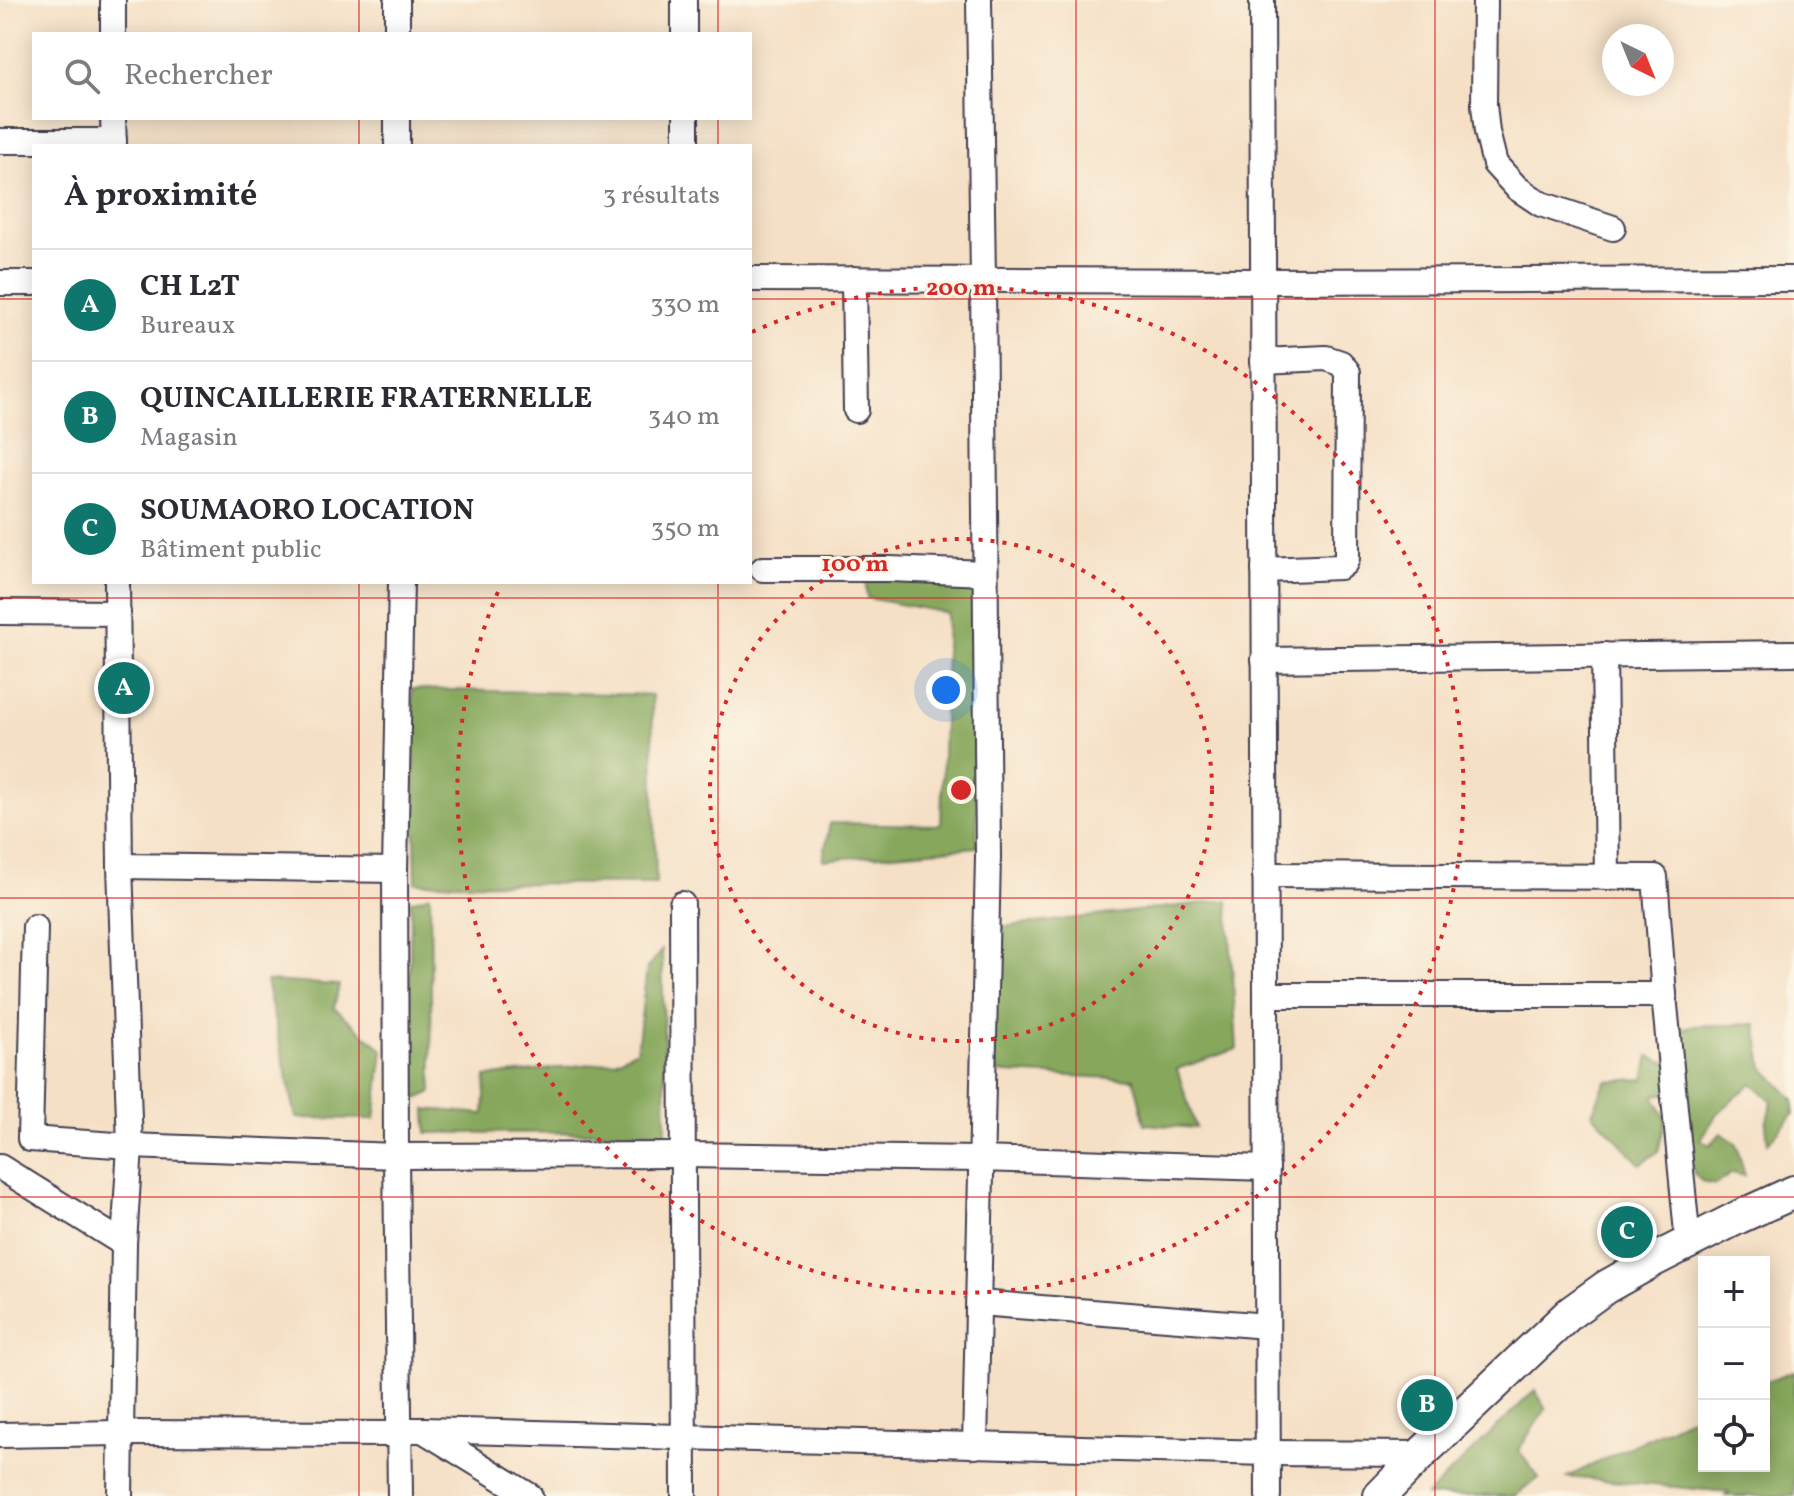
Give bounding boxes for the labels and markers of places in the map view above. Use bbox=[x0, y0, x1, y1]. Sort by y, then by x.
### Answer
pin: A bbox=[98, 658, 150, 718]
centre of rings bbox=[947, 776, 975, 804]
pin: C bbox=[1601, 1202, 1653, 1262]
pin: B bbox=[1401, 1375, 1453, 1435]

